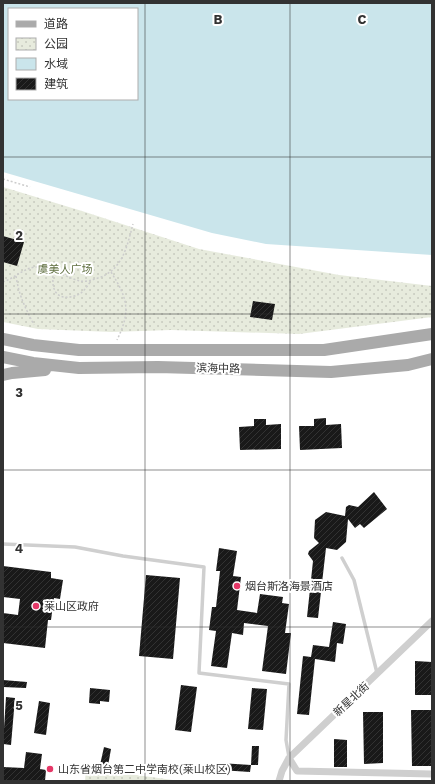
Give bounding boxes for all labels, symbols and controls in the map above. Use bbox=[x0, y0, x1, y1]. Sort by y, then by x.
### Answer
legend bbox=[8, 8, 138, 100]
text: B bbox=[214, 12, 223, 27]
text: C bbox=[358, 12, 367, 27]
text: 道路 bbox=[44, 17, 68, 31]
text: 公园 bbox=[44, 37, 68, 51]
text: 水域 bbox=[44, 57, 68, 71]
text: 建筑 bbox=[44, 77, 68, 91]
text: 2 bbox=[15, 228, 23, 243]
park label: 虞美人广场 bbox=[38, 263, 93, 276]
street label: 滨海中路 bbox=[196, 362, 240, 375]
text: 3 bbox=[15, 385, 23, 400]
text: 4 bbox=[15, 541, 24, 556]
place label: 烟台斯洛海景酒店 bbox=[245, 580, 333, 593]
marker: 烟台斯洛海景酒店 bbox=[232, 581, 242, 591]
place label: 莱山区政府 bbox=[44, 600, 99, 613]
marker: 莱山区政府 bbox=[31, 601, 41, 611]
street label: 新星北街 bbox=[331, 680, 372, 719]
text: 5 bbox=[15, 698, 23, 713]
place label: 山东省烟台第二中学南校(莱山校区) bbox=[58, 763, 231, 776]
marker: 山东省烟台第二中学南校(莱山校区) bbox=[45, 764, 55, 774]

